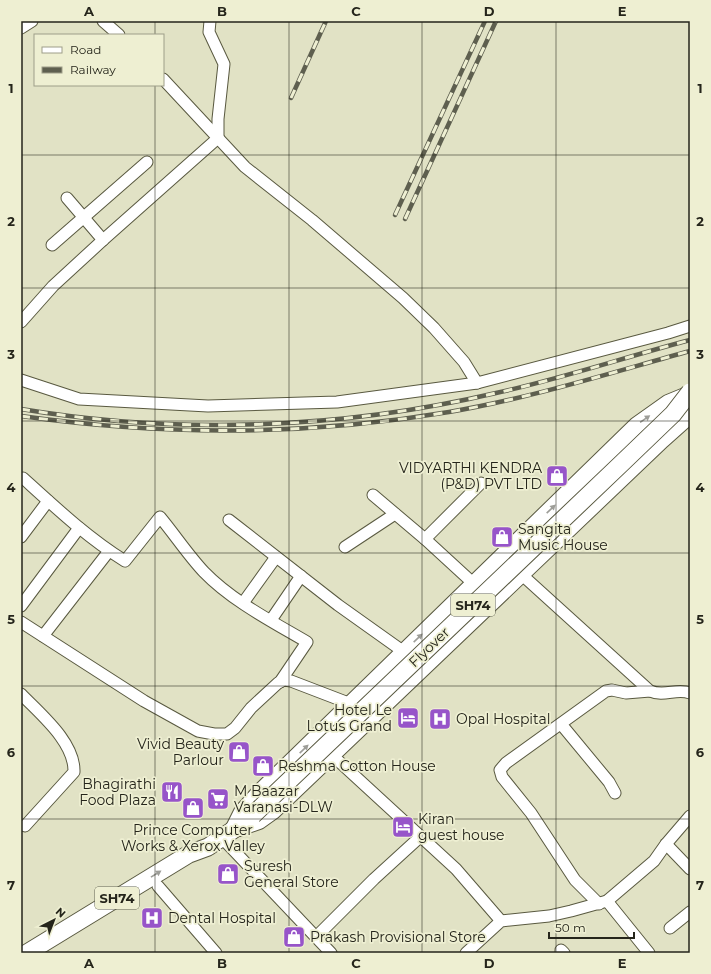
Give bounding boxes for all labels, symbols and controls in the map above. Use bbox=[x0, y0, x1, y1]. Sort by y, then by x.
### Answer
text: A bbox=[83, 3, 95, 19]
text: B bbox=[217, 3, 227, 19]
text: C bbox=[351, 3, 361, 19]
text: D bbox=[484, 3, 495, 19]
text: E bbox=[618, 3, 627, 19]
legend bbox=[34, 34, 164, 86]
text: Road bbox=[70, 42, 101, 57]
text: Railway bbox=[70, 62, 116, 77]
text: 1 bbox=[8, 80, 14, 96]
text: 1 bbox=[697, 80, 703, 96]
text: 2 bbox=[7, 213, 15, 229]
text: 2 bbox=[696, 213, 704, 229]
text: 3 bbox=[6, 346, 15, 362]
text: 3 bbox=[695, 346, 704, 362]
one-way arrow bbox=[640, 415, 650, 423]
place label: VIDYARTHI KENDRA (P&D) PVT LTD bbox=[399, 459, 543, 493]
shop icon: VIDYARTHI KENDRA (P&D) PVT LTD bbox=[544, 463, 570, 489]
text: 4 bbox=[7, 479, 16, 495]
text: 4 bbox=[696, 479, 705, 495]
one-way arrow bbox=[546, 504, 556, 514]
place label: Sangita Music House bbox=[518, 520, 608, 554]
shop icon: Sangita Music House bbox=[489, 524, 515, 550]
road number: SH74 bbox=[451, 594, 495, 616]
text: 5 bbox=[7, 611, 15, 627]
text: 5 bbox=[696, 611, 704, 627]
street label: Flyover bbox=[405, 623, 453, 671]
one-way arrow bbox=[413, 634, 423, 643]
place label: Hotel Le Lotus Grand bbox=[306, 701, 392, 735]
hotel icon: Hotel Le Lotus Grand bbox=[395, 705, 421, 731]
hospital icon: Opal Hospital bbox=[427, 706, 453, 732]
place label: Opal Hospital bbox=[456, 710, 550, 728]
place label: Vivid Beauty Parlour bbox=[137, 735, 224, 769]
shop icon: Vivid Beauty Parlour bbox=[226, 739, 252, 765]
text: 6 bbox=[7, 744, 16, 760]
one-way arrow bbox=[299, 744, 309, 754]
text: 6 bbox=[696, 744, 705, 760]
shop icon: Reshma Cotton House bbox=[250, 753, 276, 779]
place label: Reshma Cotton House bbox=[278, 757, 436, 775]
place label: Bhagirathi Food Plaza bbox=[79, 775, 156, 809]
restaurant icon: Bhagirathi Food Plaza bbox=[159, 779, 185, 805]
place label: M Baazar Varanasi-DLW bbox=[234, 782, 333, 816]
supermarket icon: M Baazar Varanasi-DLW bbox=[205, 786, 231, 812]
shop icon: Prince Computer Works & Xerox Valley bbox=[180, 795, 206, 821]
place label: Kiran guest house bbox=[418, 810, 505, 844]
hotel icon: Kiran guest house bbox=[390, 814, 416, 840]
place label: Prince Computer Works & Xerox Valley bbox=[121, 821, 265, 855]
place label: Suresh General Store bbox=[244, 857, 339, 891]
shop icon: Suresh General Store bbox=[215, 861, 241, 887]
one-way arrow bbox=[150, 870, 162, 877]
text: 7 bbox=[7, 877, 15, 893]
text: 7 bbox=[696, 877, 704, 893]
road number: SH74 bbox=[95, 887, 139, 909]
north arrow bbox=[34, 900, 74, 940]
text: N bbox=[53, 904, 69, 921]
hospital icon: Dental Hospital bbox=[139, 905, 165, 931]
place label: Dental Hospital bbox=[168, 909, 276, 927]
scale bar bbox=[549, 914, 634, 940]
text: 50 m bbox=[555, 920, 586, 935]
shop icon: Prakash Provisional Store bbox=[281, 924, 307, 950]
place label: Prakash Provisional Store bbox=[310, 928, 486, 946]
text: A bbox=[83, 955, 95, 971]
text: B bbox=[217, 955, 227, 971]
text: C bbox=[351, 955, 361, 971]
text: D bbox=[484, 955, 495, 971]
text: E bbox=[618, 955, 627, 971]

